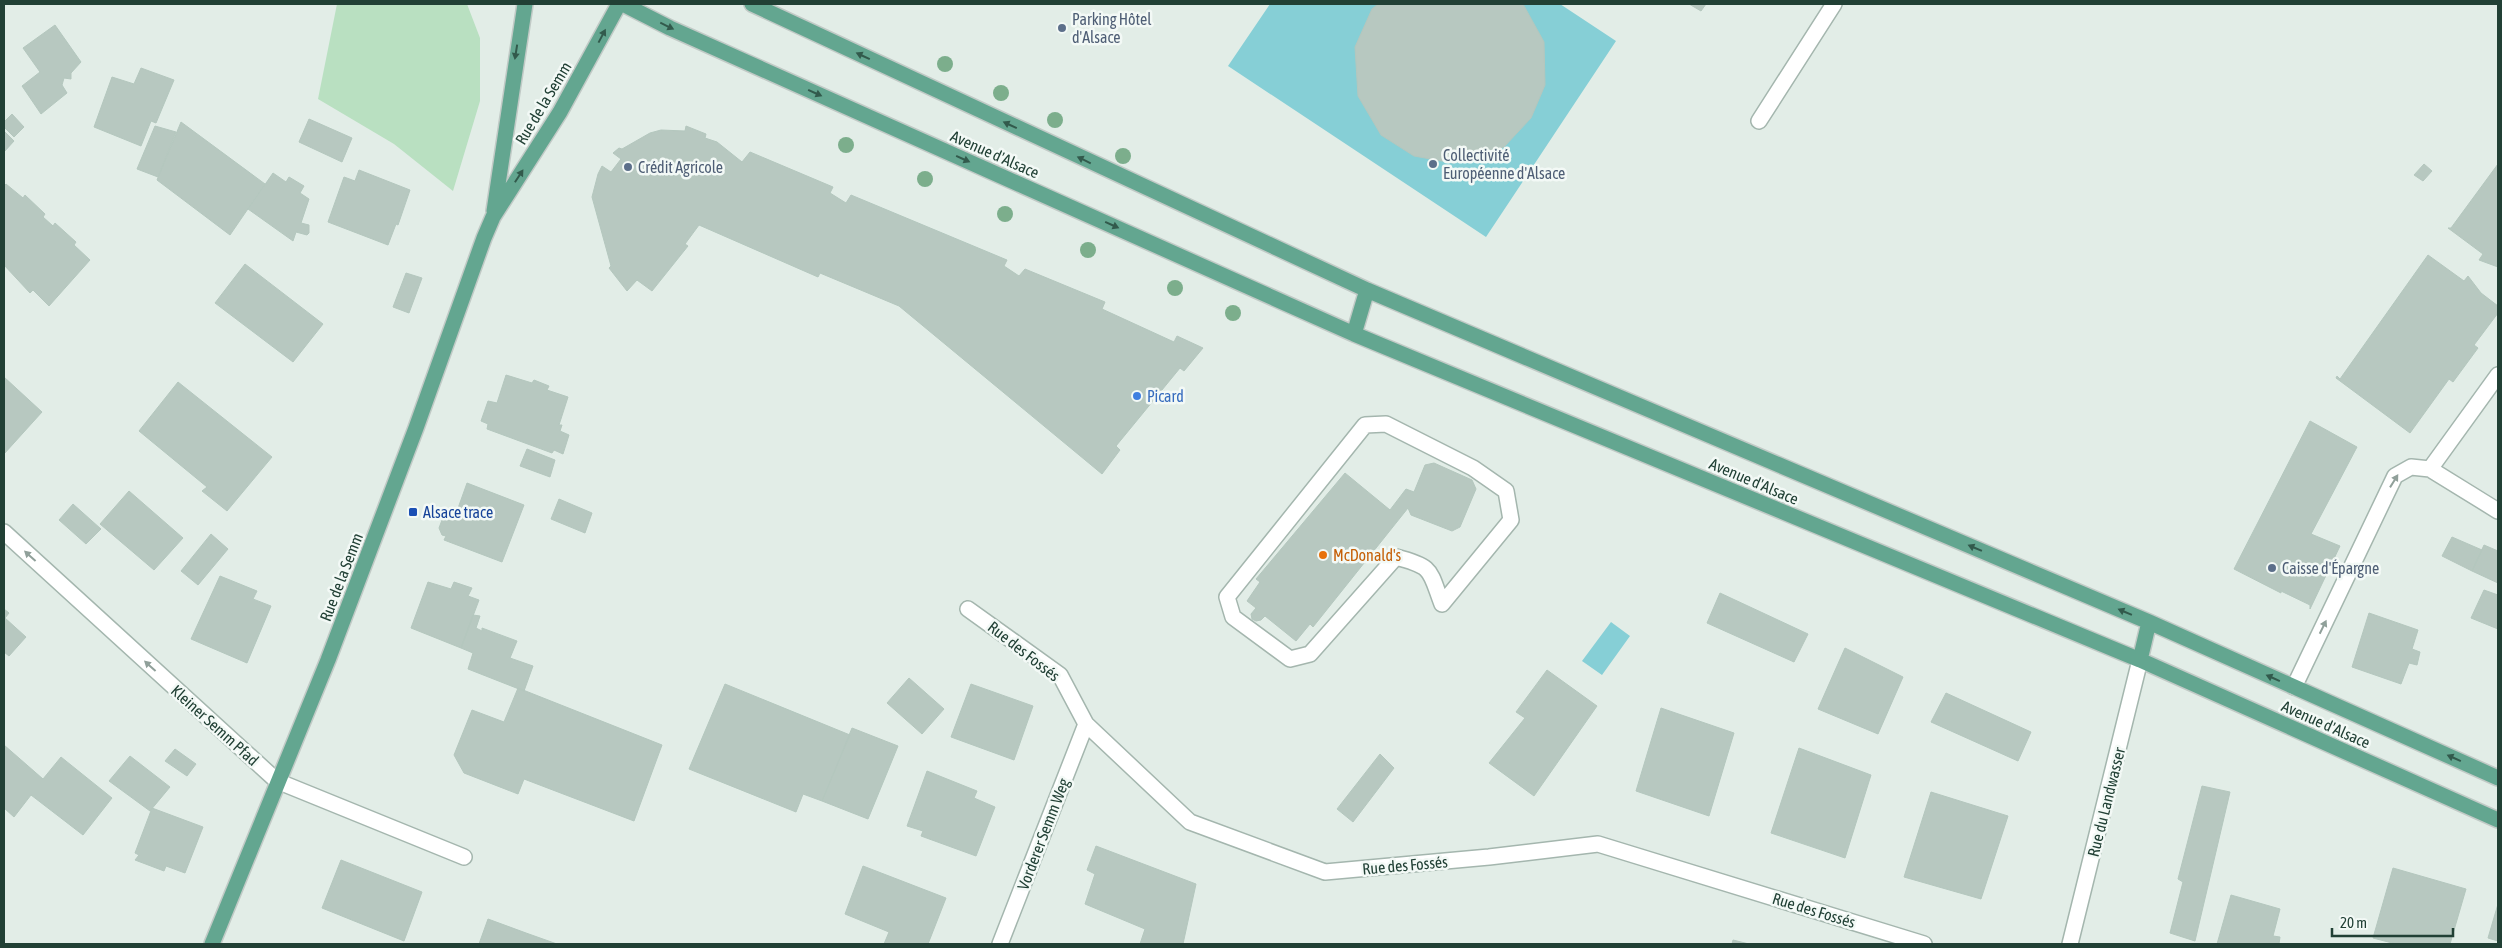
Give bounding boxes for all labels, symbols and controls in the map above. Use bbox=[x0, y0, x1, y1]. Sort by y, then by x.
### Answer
place label: Parking Hôtel d'Alsace bbox=[1072, 10, 1152, 46]
one-way arrow bbox=[660, 22, 674, 30]
marker: Parking Hôtel d'Alsace bbox=[1056, 22, 1068, 34]
one-way arrow bbox=[598, 29, 606, 44]
one-way arrow bbox=[512, 44, 520, 60]
one-way arrow bbox=[856, 52, 870, 60]
street label: Rue de la Semm bbox=[511, 58, 575, 148]
one-way arrow bbox=[808, 89, 822, 97]
one-way arrow bbox=[1003, 121, 1017, 129]
street label: Avenue d'Alsace bbox=[948, 126, 1042, 182]
place label: Collectivité Européenne d'Alsace bbox=[1443, 146, 1565, 183]
one-way arrow bbox=[956, 155, 970, 163]
one-way arrow bbox=[1077, 155, 1091, 163]
place label: Crédit Agricole bbox=[638, 158, 723, 177]
marker: Collectivité Européenne d'Alsace bbox=[1427, 158, 1439, 170]
marker: Crédit Agricole bbox=[622, 161, 634, 173]
one-way arrow bbox=[514, 170, 524, 183]
one-way arrow bbox=[1105, 222, 1119, 230]
place label: Picard bbox=[1147, 387, 1184, 405]
marker: Picard bbox=[1131, 390, 1143, 402]
street label: Avenue d'Alsace bbox=[1707, 454, 1801, 508]
one-way arrow bbox=[2389, 474, 2398, 488]
place label: Alsace trace bbox=[423, 503, 493, 521]
marker: Alsace trace bbox=[407, 506, 419, 518]
street label: Rue de la Semm bbox=[316, 530, 366, 624]
one-way arrow bbox=[1968, 544, 1982, 552]
place label: McDonald's bbox=[1333, 546, 1402, 564]
marker: McDonald's bbox=[1317, 549, 1329, 561]
one-way arrow bbox=[24, 551, 37, 562]
place label: Caisse d'Épargne bbox=[2282, 559, 2379, 578]
marker: Caisse d'Épargne bbox=[2266, 562, 2278, 574]
one-way arrow bbox=[2118, 607, 2132, 615]
street label: Rue des Fossés bbox=[985, 618, 1064, 685]
one-way arrow bbox=[2319, 620, 2327, 634]
one-way arrow bbox=[145, 660, 157, 672]
one-way arrow bbox=[2266, 673, 2281, 682]
street label: Kleiner Semm Pfad bbox=[168, 681, 262, 769]
street label: Avenue d'Alsace bbox=[2279, 696, 2373, 752]
street label: Rue du Landwasser bbox=[2084, 745, 2128, 858]
one-way arrow bbox=[2447, 754, 2461, 762]
street label: Vorderer Semm Weg bbox=[1013, 776, 1073, 893]
street label: Rue des Fossés bbox=[1362, 852, 1449, 878]
street label: Rue des Fossés bbox=[1770, 889, 1858, 931]
scale bar bbox=[2332, 906, 2453, 938]
text: 20 m bbox=[2340, 914, 2367, 931]

